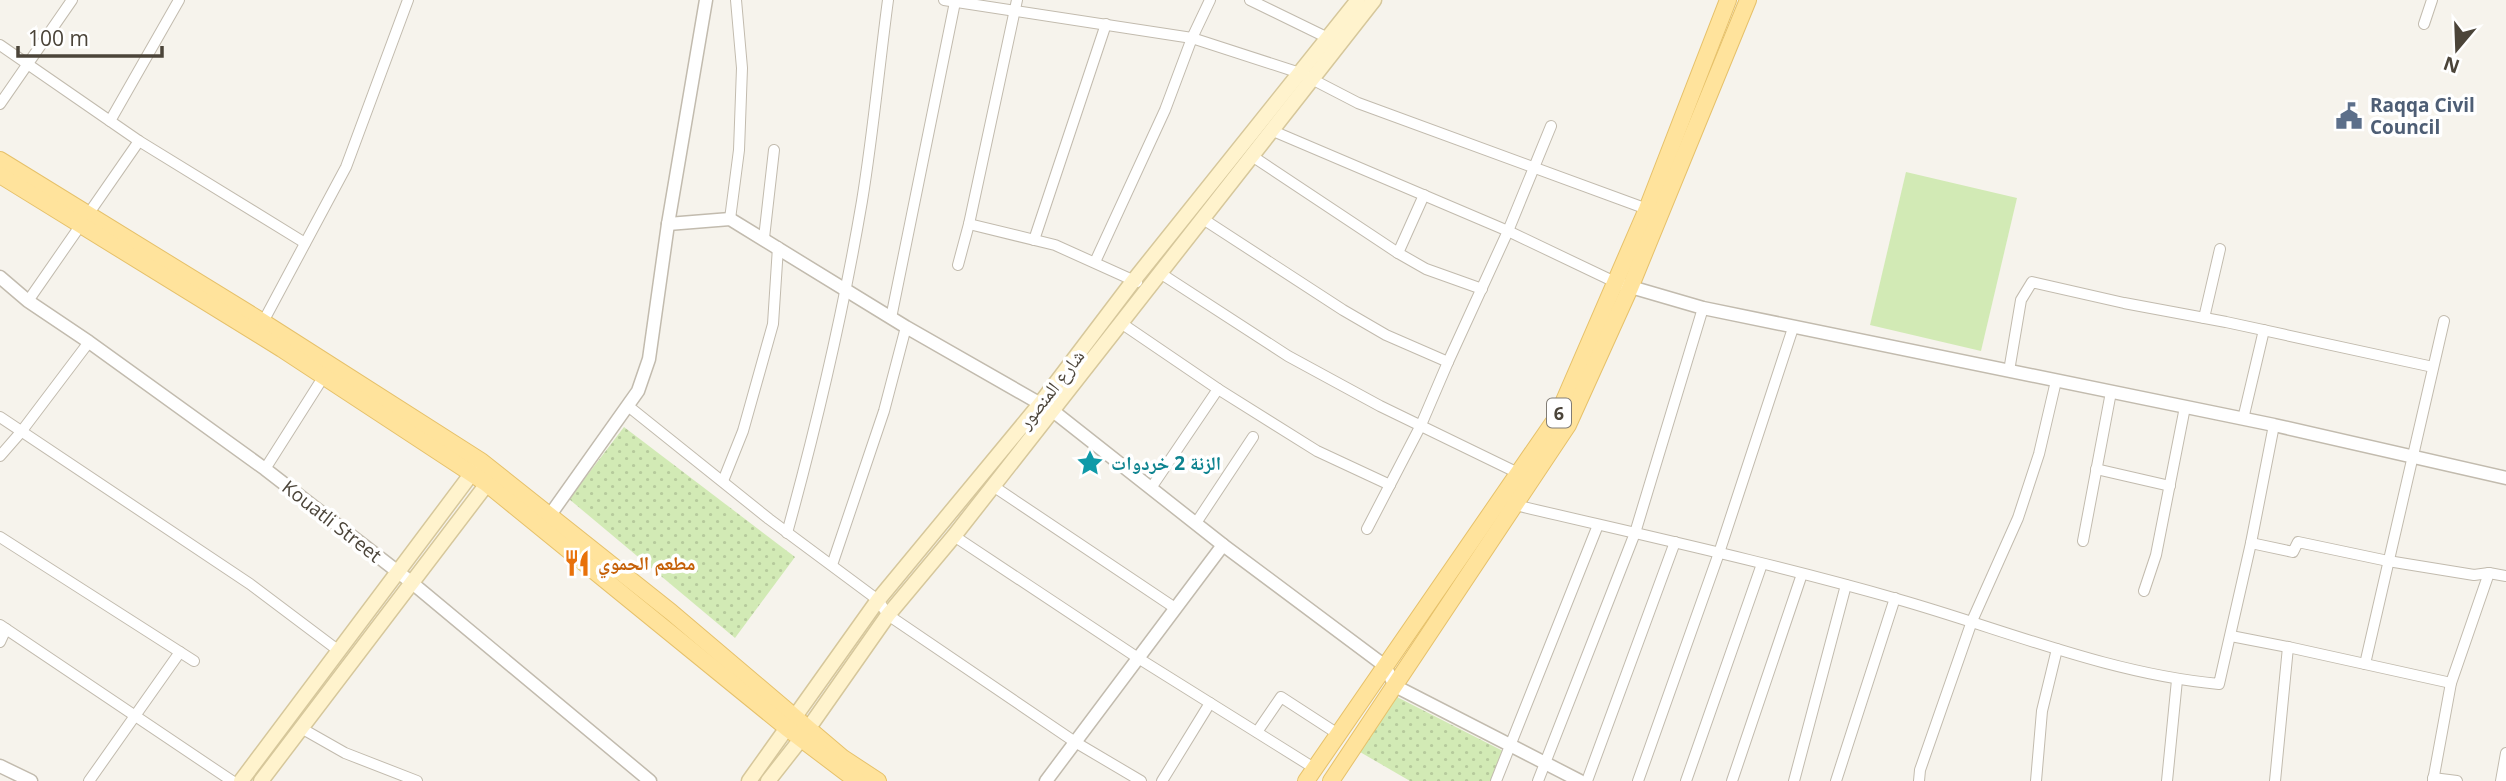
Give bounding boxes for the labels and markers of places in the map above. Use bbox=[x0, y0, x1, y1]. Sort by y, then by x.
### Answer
place label: Raqqa Civil Council bbox=[2370, 92, 2475, 140]
public building icon: Raqqa Civil Council bbox=[2334, 101, 2364, 131]
place icon: الزنة 2 خردوات bbox=[1075, 448, 1105, 478]
place label: الزنة 2 خردوات bbox=[1111, 450, 1221, 476]
restaurant icon: مطعم الحموي bbox=[562, 548, 592, 578]
place label: مطعم الحموي bbox=[598, 550, 696, 579]

